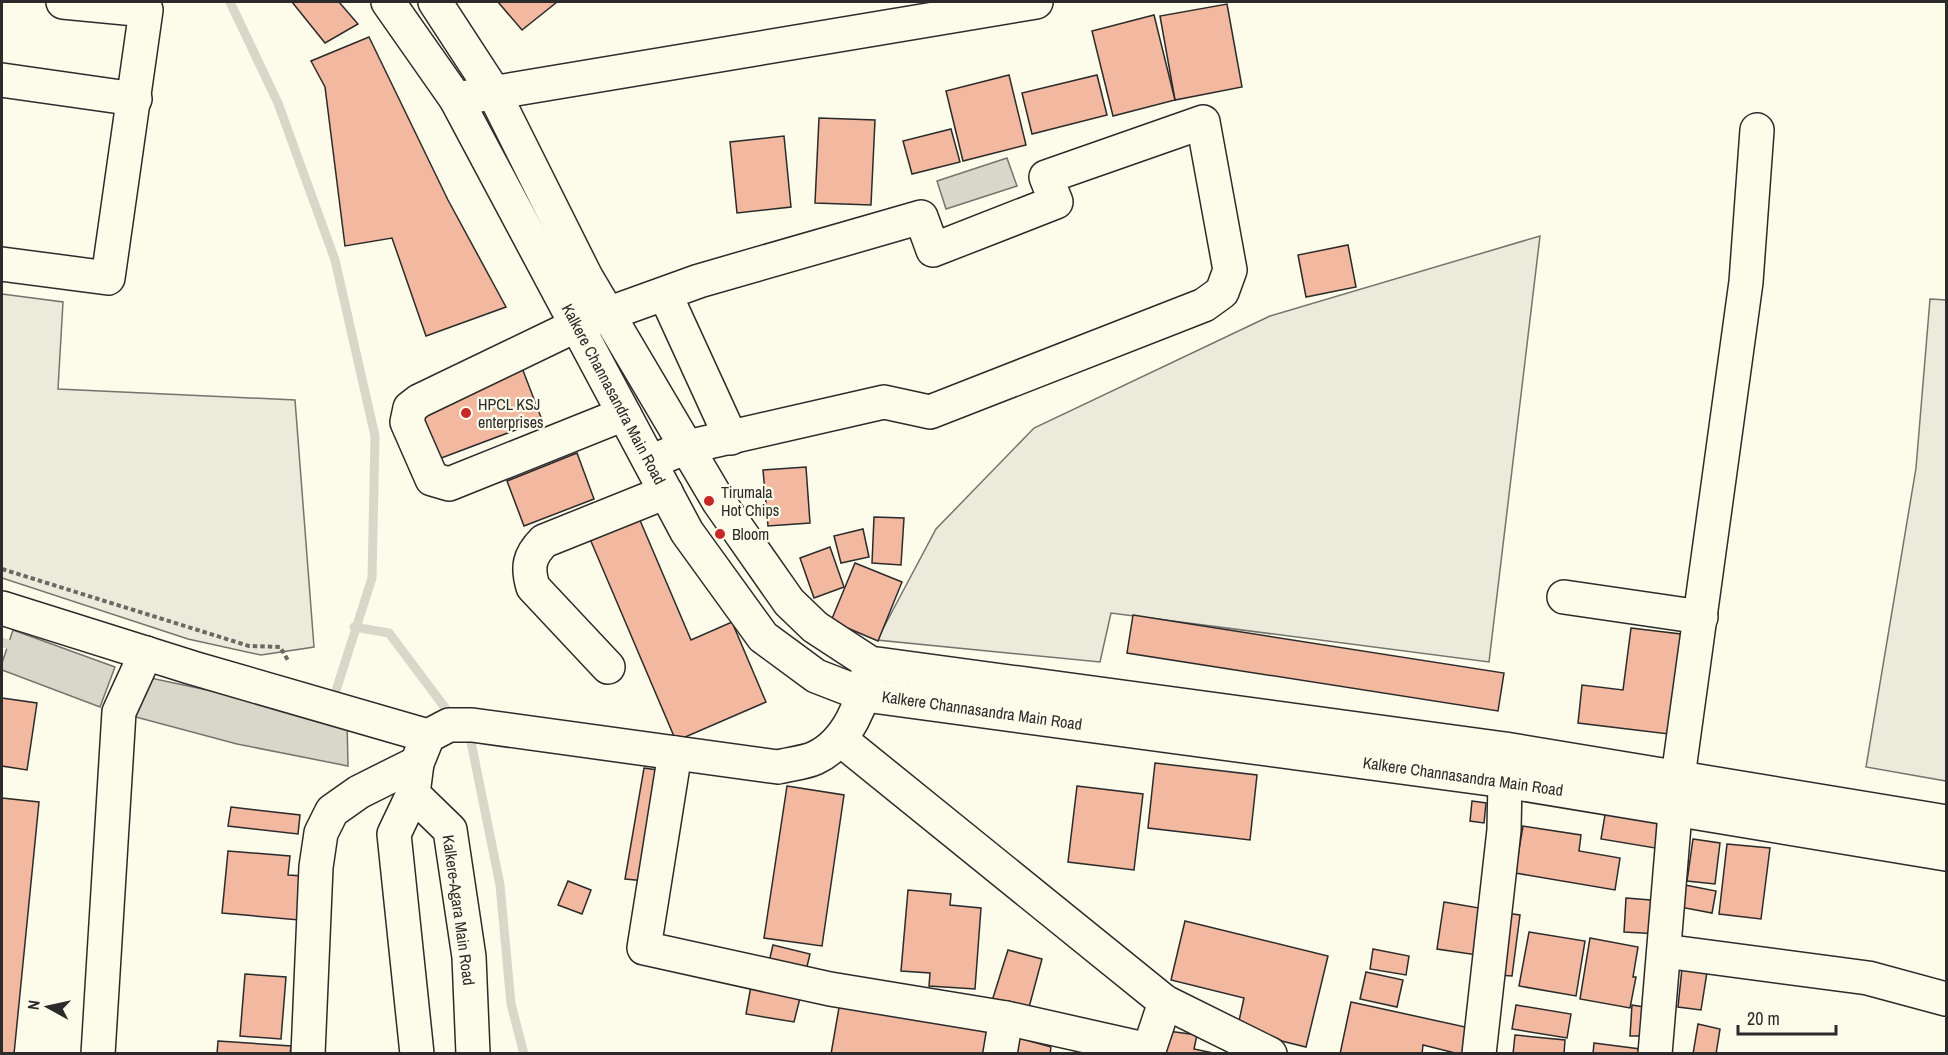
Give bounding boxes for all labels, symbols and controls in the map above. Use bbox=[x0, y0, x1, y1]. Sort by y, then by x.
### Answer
street label: Kalkere Channasandra Main Road bbox=[557, 300, 671, 488]
place label: HPCL KSJ enterprises bbox=[478, 393, 544, 433]
marker: HPCL KSJ enterprises bbox=[459, 406, 473, 420]
place label: Tirumala Hot Chips bbox=[721, 481, 779, 521]
marker: Tirumala Hot Chips bbox=[702, 494, 716, 508]
place label: Bloom bbox=[732, 523, 769, 545]
marker: Bloom bbox=[713, 527, 727, 541]
street label: Kalkere Channasandra Main Road bbox=[880, 685, 1084, 735]
street label: Kalkere Channasandra Main Road bbox=[1361, 751, 1565, 801]
street label: Kalkere-Agara Main Road bbox=[438, 833, 480, 987]
north arrow bbox=[18, 977, 78, 1037]
scale bar bbox=[1738, 998, 1836, 1036]
text: N bbox=[22, 999, 45, 1011]
text: 20 m bbox=[1747, 1006, 1780, 1031]

